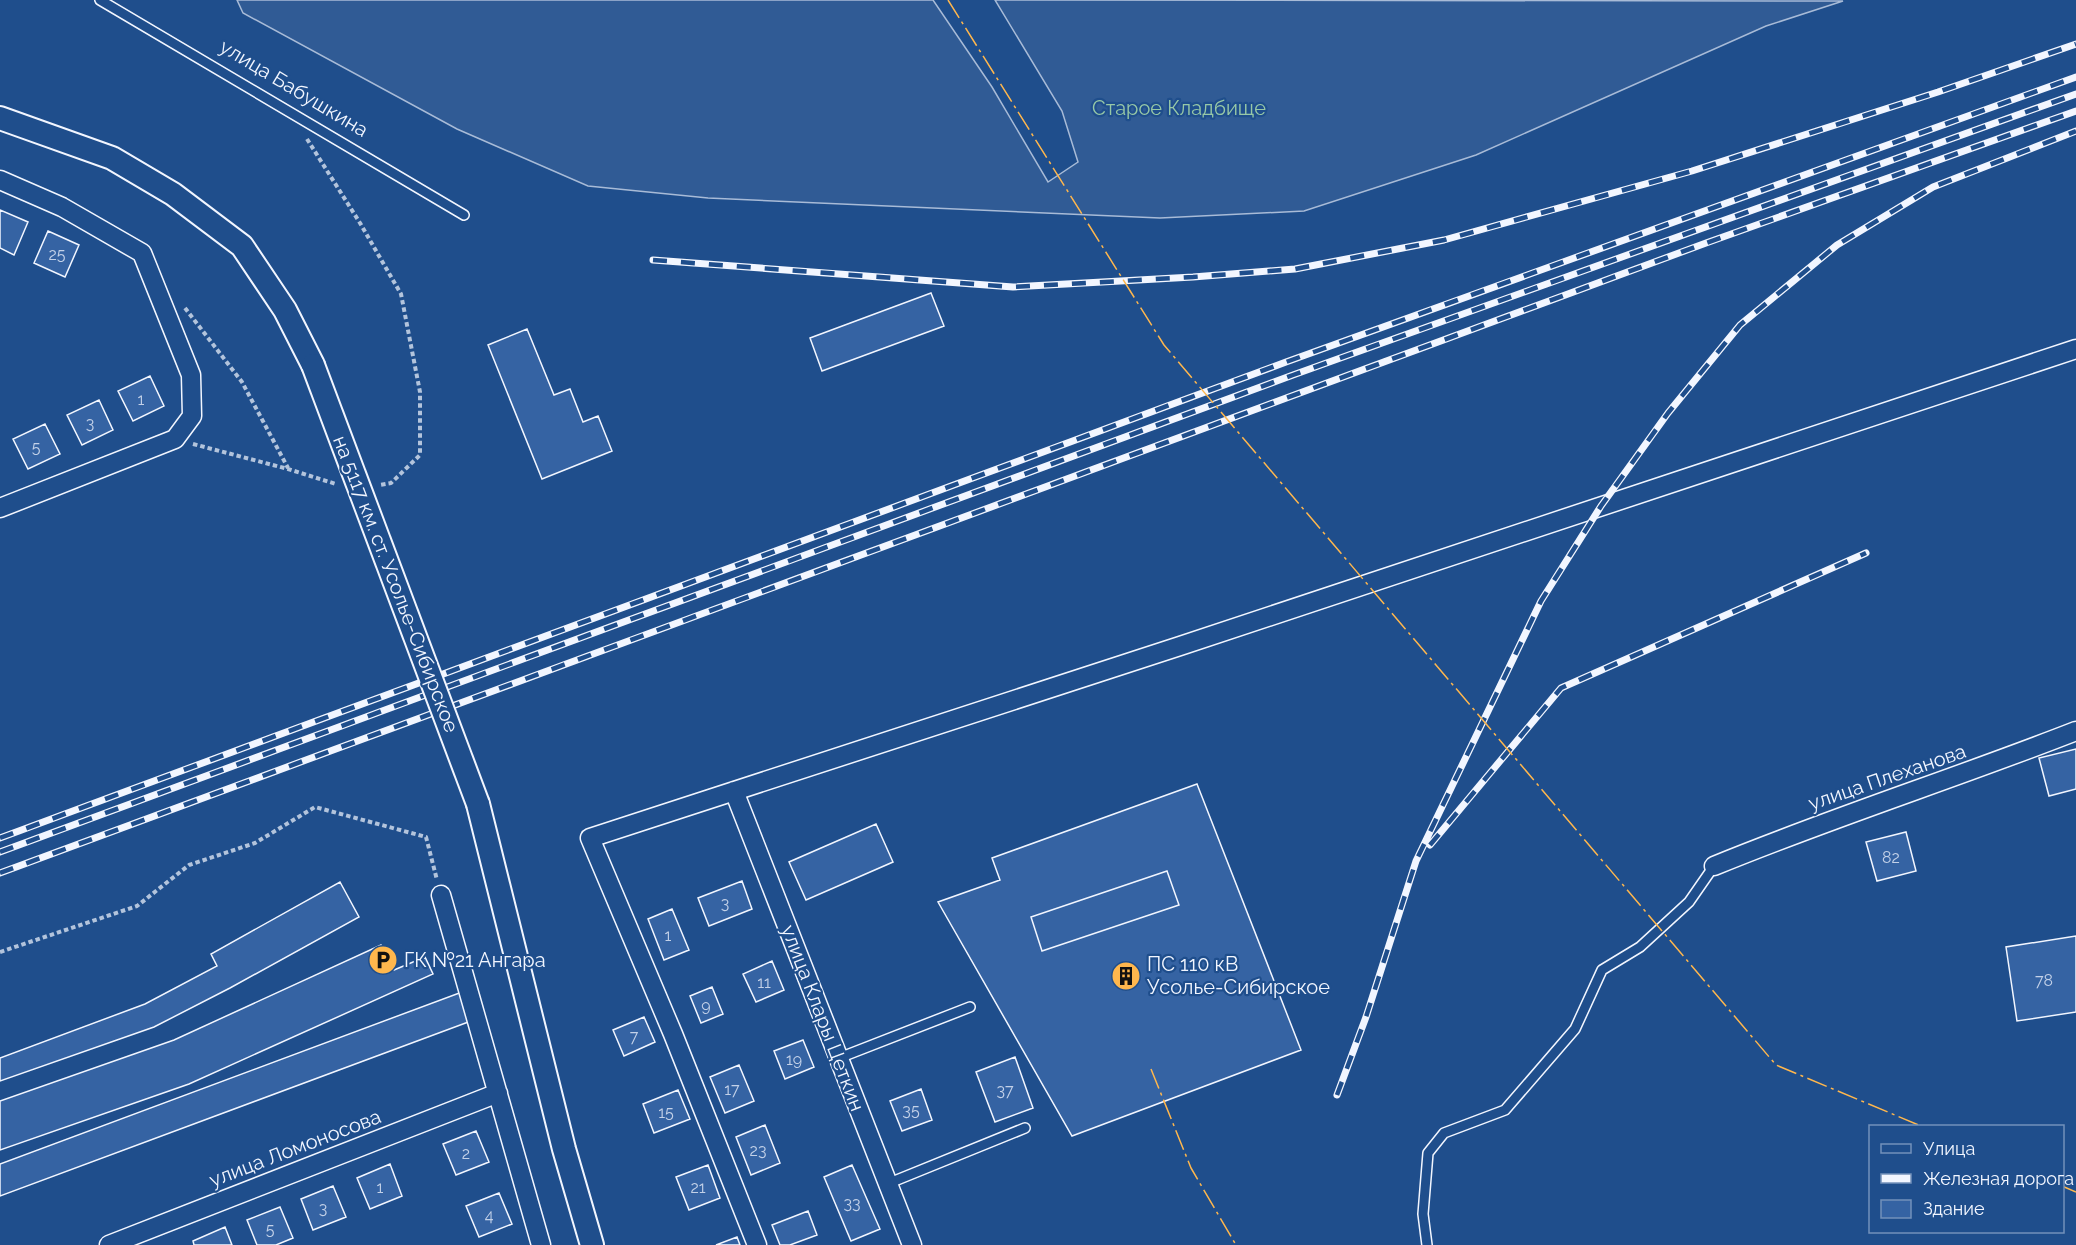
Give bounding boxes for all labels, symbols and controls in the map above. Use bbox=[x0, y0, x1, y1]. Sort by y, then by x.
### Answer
street label: улица Бабушкина bbox=[215, 34, 373, 142]
park label: Старое Кладбище bbox=[1092, 96, 1266, 120]
house number: 25 bbox=[48, 245, 66, 264]
house number: 1 bbox=[138, 390, 145, 409]
house number: 3 bbox=[86, 414, 94, 433]
street label: на 5117 км. ст. Усолье-Сибирское bbox=[328, 432, 464, 736]
house number: 5 bbox=[32, 438, 41, 457]
street label: улица Плеханова bbox=[1805, 739, 1969, 815]
house number: 82 bbox=[1882, 848, 1900, 867]
house number: 3 bbox=[721, 894, 729, 913]
street label: улица Клары Цеткин bbox=[776, 921, 870, 1115]
house number: 1 bbox=[665, 926, 672, 945]
parking icon: ГК №21 Ангара bbox=[367, 944, 399, 976]
place label: ГК №21 Ангара bbox=[404, 948, 546, 972]
place label: ПС 110 кВ Усолье-Сибирское bbox=[1147, 952, 1330, 999]
building icon: ПС 110 кВ Усолье-Сибирское bbox=[1110, 960, 1142, 992]
house number: 78 bbox=[2035, 971, 2053, 990]
house number: 11 bbox=[757, 973, 771, 992]
house number: 9 bbox=[701, 996, 711, 1015]
house number: 7 bbox=[630, 1027, 639, 1046]
house number: 19 bbox=[786, 1050, 802, 1069]
house number: 17 bbox=[724, 1080, 740, 1099]
house number: 37 bbox=[996, 1081, 1014, 1100]
house number: 35 bbox=[902, 1101, 920, 1120]
house number: 15 bbox=[658, 1103, 674, 1122]
street label: улица Ломоносова bbox=[206, 1104, 384, 1192]
legend bbox=[1869, 1125, 2064, 1233]
text: Улица bbox=[1923, 1138, 1975, 1159]
house number: 23 bbox=[750, 1141, 766, 1160]
house number: 2 bbox=[462, 1144, 470, 1163]
text: Железная дорога bbox=[1923, 1168, 2074, 1189]
house number: 1 bbox=[377, 1178, 384, 1197]
house number: 21 bbox=[690, 1178, 706, 1197]
house number: 33 bbox=[843, 1194, 861, 1213]
text: Здание bbox=[1923, 1198, 1985, 1219]
house number: 3 bbox=[319, 1199, 327, 1218]
house number: 4 bbox=[485, 1206, 494, 1225]
house number: 5 bbox=[266, 1220, 275, 1239]

